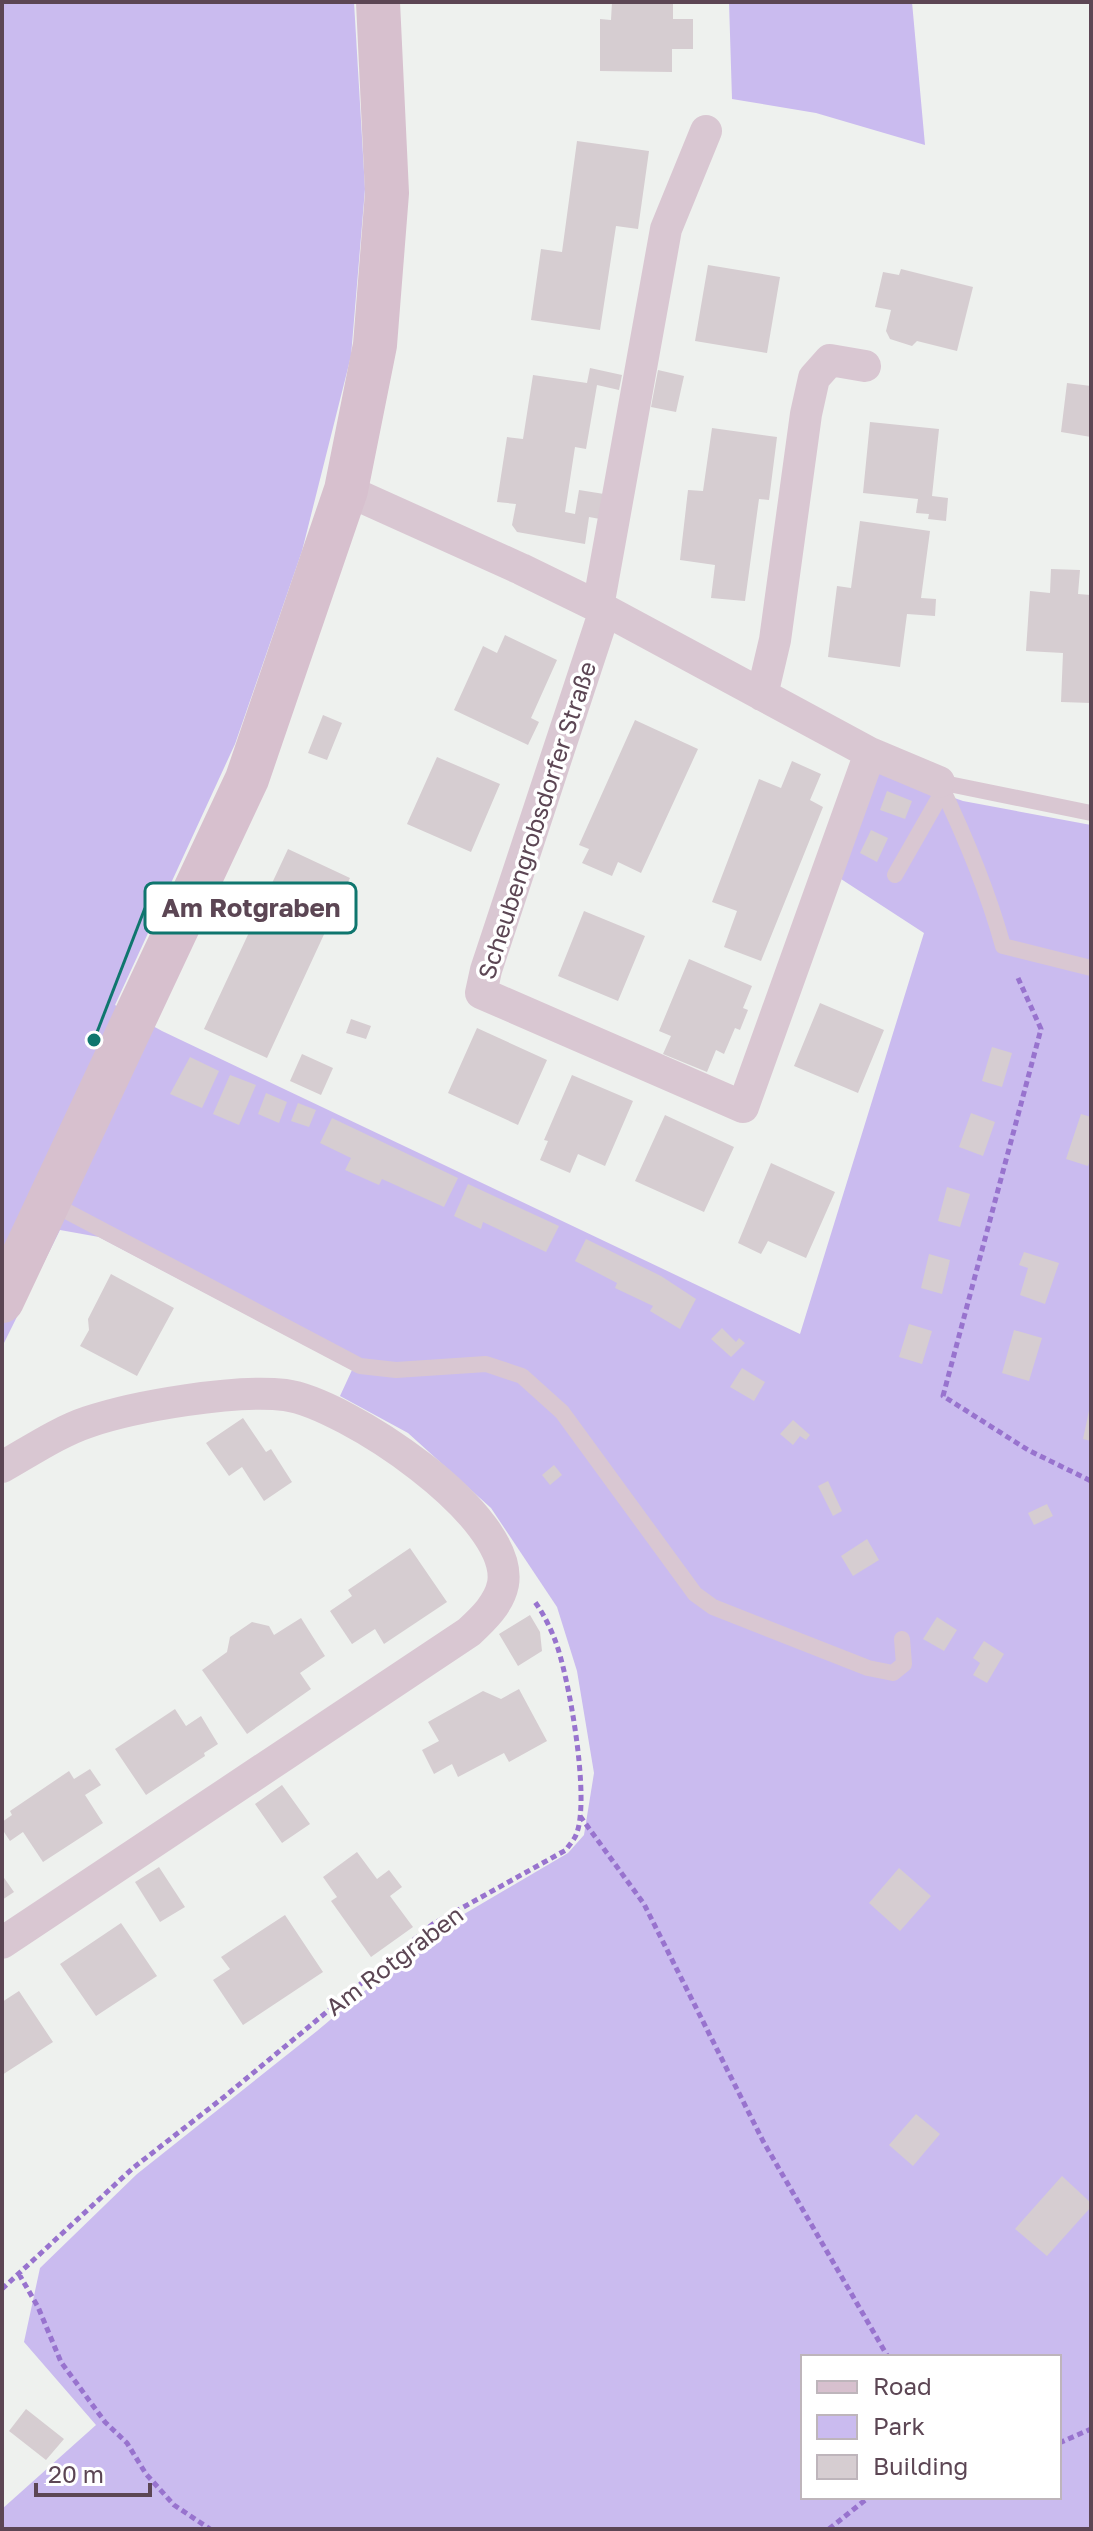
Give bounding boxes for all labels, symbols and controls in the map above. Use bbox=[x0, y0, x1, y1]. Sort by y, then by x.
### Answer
street label: Scheubengrobsdorfer Straße bbox=[471, 657, 601, 983]
callout: Am Rotgraben bbox=[145, 883, 356, 933]
text: Am Rotgraben bbox=[161, 892, 341, 923]
street label: Am Rotgraben bbox=[320, 1899, 468, 2021]
legend bbox=[801, 2355, 1061, 2499]
text: Road bbox=[873, 2371, 932, 2400]
text: Park bbox=[873, 2411, 925, 2440]
scale bar bbox=[36, 2447, 150, 2497]
text: Building bbox=[873, 2451, 968, 2480]
text: 20 m bbox=[48, 2459, 104, 2488]

